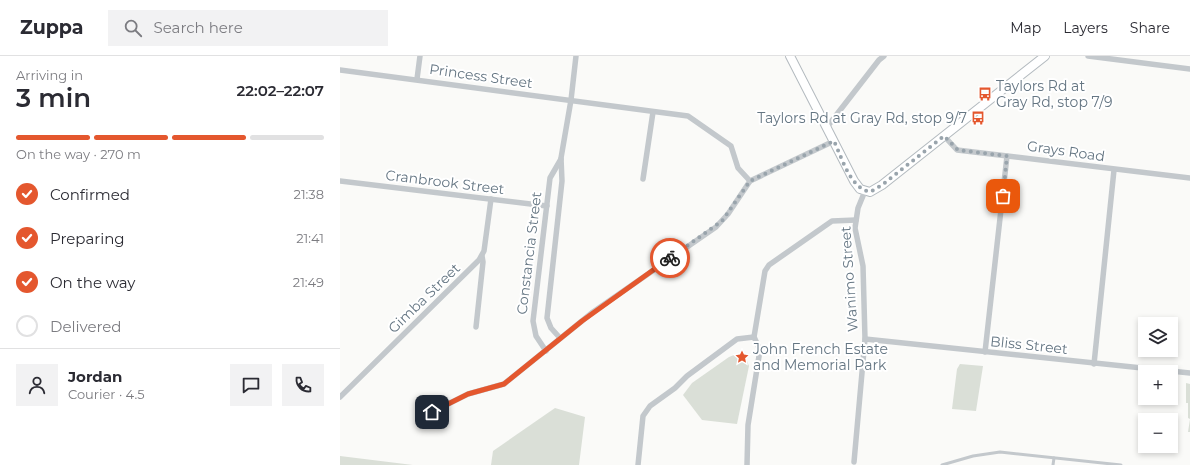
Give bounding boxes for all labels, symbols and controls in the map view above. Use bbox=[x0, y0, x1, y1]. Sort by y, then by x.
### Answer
search box bbox=[108, 10, 388, 46]
text: Zuppa bbox=[20, 16, 84, 39]
icon: search bbox=[122, 17, 144, 39]
text: Search here bbox=[154, 18, 243, 37]
text: Map bbox=[1010, 19, 1041, 37]
text: Layers bbox=[1063, 19, 1108, 37]
text: Share bbox=[1130, 19, 1170, 37]
street label: Princess Street bbox=[428, 60, 534, 92]
text: Arriving in bbox=[16, 67, 83, 83]
place label: Taylors Rd at Gray Rd, stop 7/9 bbox=[996, 77, 1112, 111]
text: 22:02–22:07 bbox=[237, 81, 324, 100]
text: 3 min bbox=[16, 82, 91, 114]
bus stop icon: Taylors Rd at Gray Rd, stop 7/9 bbox=[977, 86, 993, 102]
place label: Taylors Rd at Gray Rd, stop 9/7 bbox=[757, 109, 967, 127]
bus stop icon: Taylors Rd at Gray Rd, stop 9/7 bbox=[970, 110, 986, 126]
street label: Grays Road bbox=[1026, 137, 1106, 165]
text: On the way · 270 m bbox=[16, 146, 141, 162]
street label: Cranbrook Street bbox=[385, 166, 506, 198]
pin bbox=[986, 179, 1020, 213]
icon: check bbox=[16, 183, 38, 205]
text: Confirmed bbox=[50, 185, 130, 204]
icon: bag bbox=[992, 185, 1014, 207]
text: 21:38 bbox=[294, 186, 324, 202]
street label: Constancia Street bbox=[513, 190, 546, 315]
street label: Wanimo Street bbox=[836, 225, 862, 332]
icon: check bbox=[16, 227, 38, 249]
text: Preparing bbox=[50, 229, 125, 248]
text: 21:41 bbox=[296, 230, 324, 246]
courier bbox=[650, 238, 690, 278]
icon: bike bbox=[659, 247, 681, 269]
street label: Gimba Street bbox=[384, 259, 464, 337]
icon: check bbox=[16, 271, 38, 293]
text: On the way bbox=[50, 273, 135, 292]
text: 21:49 bbox=[293, 274, 324, 290]
text: Delivered bbox=[50, 317, 122, 336]
map controls bbox=[1138, 317, 1178, 453]
button: layers bbox=[1138, 317, 1178, 357]
street label: Bliss Street bbox=[989, 332, 1069, 358]
place label: John French Estate and Memorial Park bbox=[752, 340, 888, 374]
place icon: John French Estate and Memorial Park bbox=[734, 349, 750, 365]
button: person bbox=[16, 364, 58, 406]
button: chat bbox=[230, 364, 272, 406]
button: phone bbox=[282, 364, 324, 406]
button: + bbox=[1138, 365, 1178, 405]
text: Jordan bbox=[68, 367, 122, 386]
text: Courier · 4.5 bbox=[68, 386, 145, 402]
pin bbox=[415, 395, 449, 429]
icon: home bbox=[421, 401, 443, 423]
button: − bbox=[1138, 413, 1178, 453]

